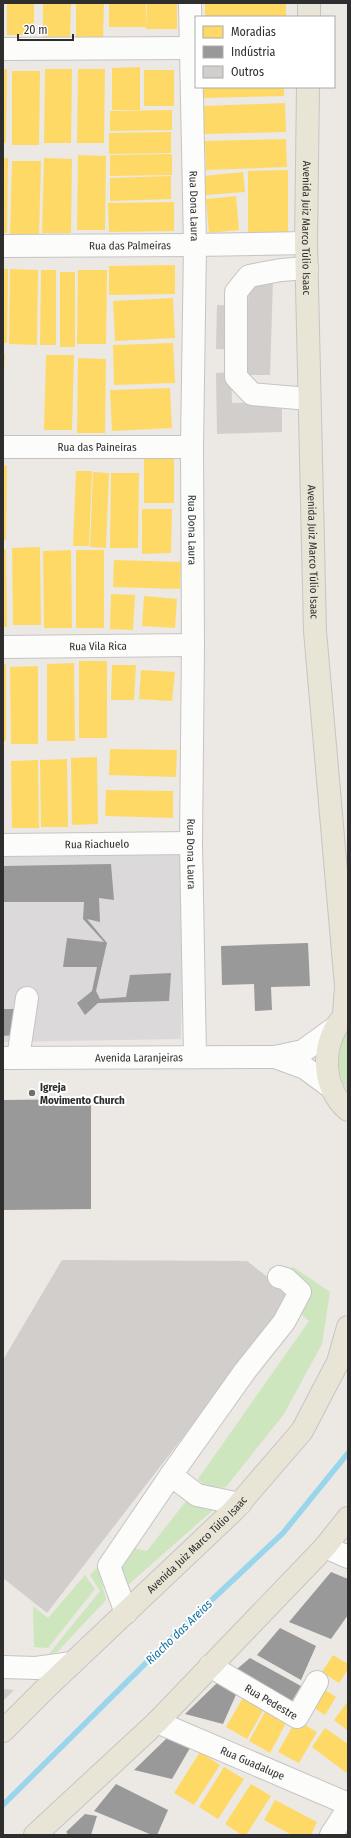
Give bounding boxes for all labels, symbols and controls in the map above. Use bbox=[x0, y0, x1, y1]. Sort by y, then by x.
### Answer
scale bar bbox=[18, 16, 73, 42]
legend bbox=[195, 16, 335, 88]
text: 20 m bbox=[24, 23, 48, 37]
text: Moradias bbox=[231, 25, 276, 39]
text: Indústria bbox=[231, 45, 275, 59]
text: Outros bbox=[231, 65, 264, 79]
street label: Avenida Juiz Marco Túlio Isaac bbox=[299, 161, 313, 296]
street label: Rua Dona Laura bbox=[186, 171, 201, 241]
street label: Rua das Palmeiras bbox=[89, 239, 171, 253]
street label: Rua das Paineiras bbox=[57, 441, 137, 454]
street label: Avenida Juiz Marco Túlio Isaac bbox=[305, 485, 321, 619]
street label: Rua Dona Laura bbox=[185, 495, 199, 565]
street label: Rua Vila Rica bbox=[69, 640, 127, 653]
street label: Rua Dona Laura bbox=[184, 819, 198, 889]
street label: Rua Riachuelo bbox=[65, 838, 129, 851]
street label: Avenida Laranjeiras bbox=[95, 1051, 183, 1065]
place label: Igreja Movimento Church bbox=[40, 1081, 125, 1107]
marker: Igreja Movimento Church bbox=[27, 1088, 37, 1098]
street label: Avenida Juiz Marco Túlio Isaac bbox=[144, 1493, 250, 1596]
water label: Riacho das Areias bbox=[143, 1597, 215, 1667]
street label: Rua Pedestre bbox=[242, 1682, 300, 1723]
street label: Rua Guadalupe bbox=[218, 1744, 286, 1783]

